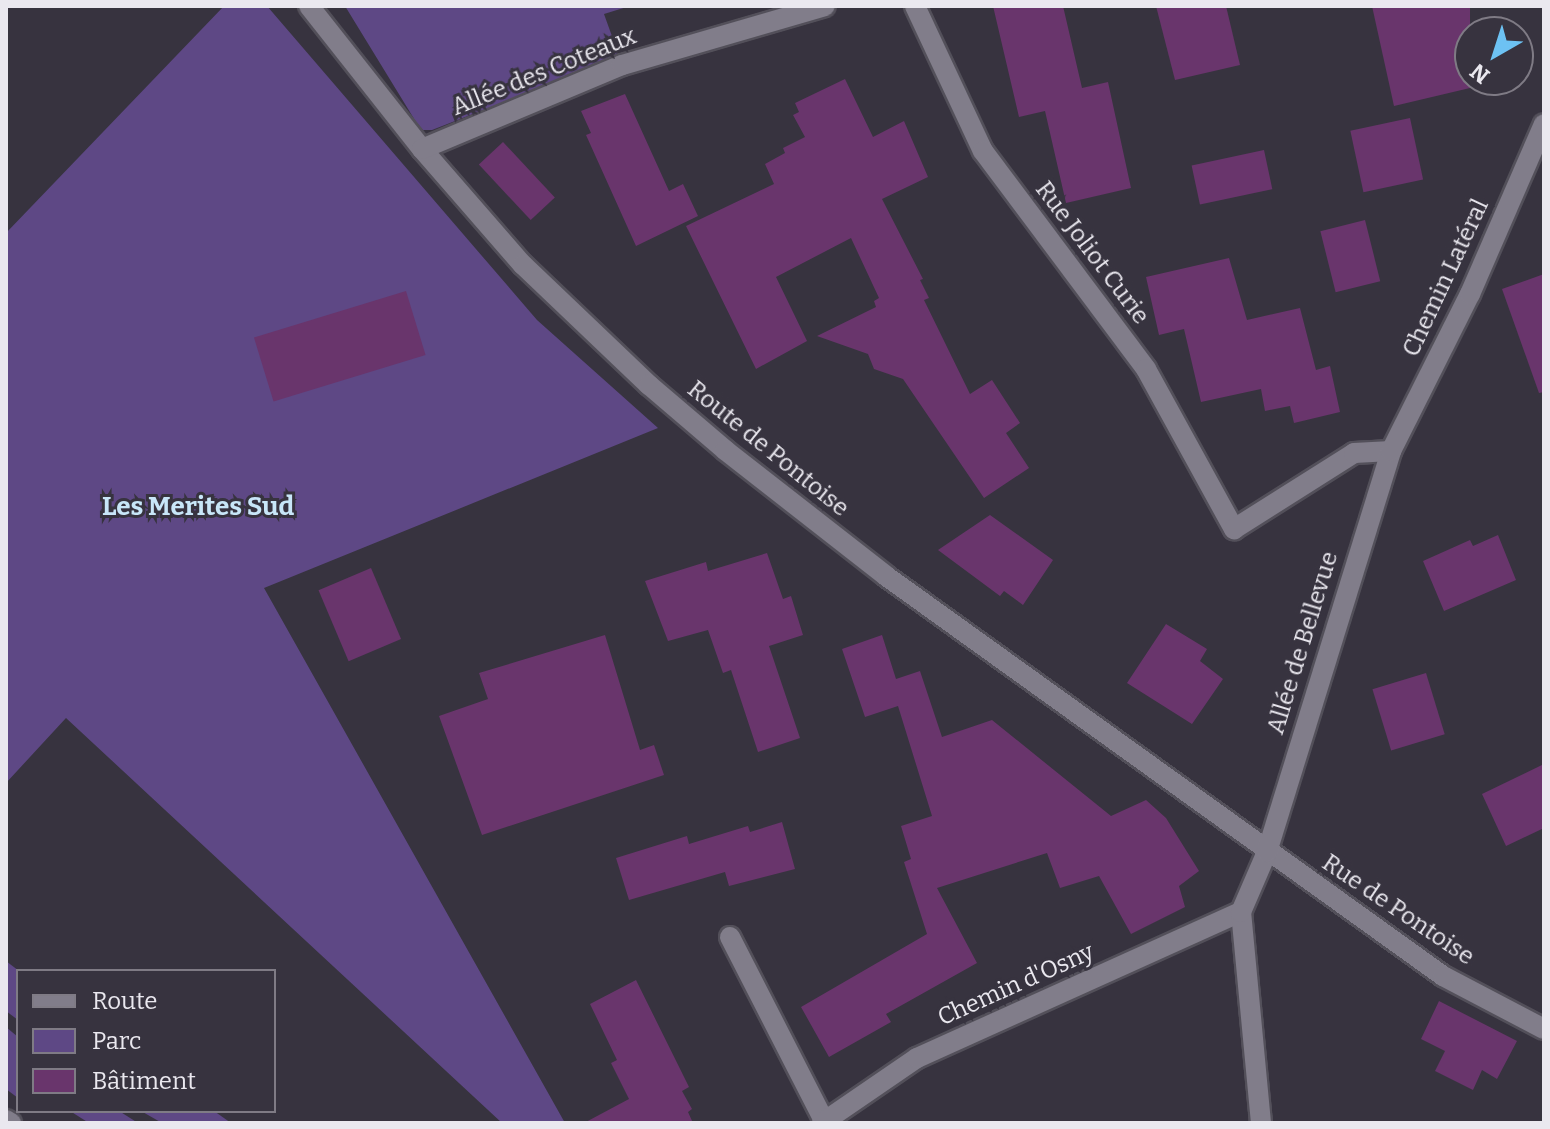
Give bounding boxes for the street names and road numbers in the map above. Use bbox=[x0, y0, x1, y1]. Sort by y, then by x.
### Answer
street label: Allée des Coteaux bbox=[448, 22, 640, 122]
street label: Rue Joliot Curie bbox=[1029, 176, 1155, 330]
street label: Chemin Latéral bbox=[1397, 195, 1495, 361]
street label: Route de Pontoise bbox=[682, 375, 854, 523]
street label: Allée de Bellevue bbox=[1262, 548, 1344, 738]
street label: Rue de Pontoise bbox=[1317, 849, 1479, 971]
street label: Chemin d'Osny bbox=[933, 938, 1099, 1032]

